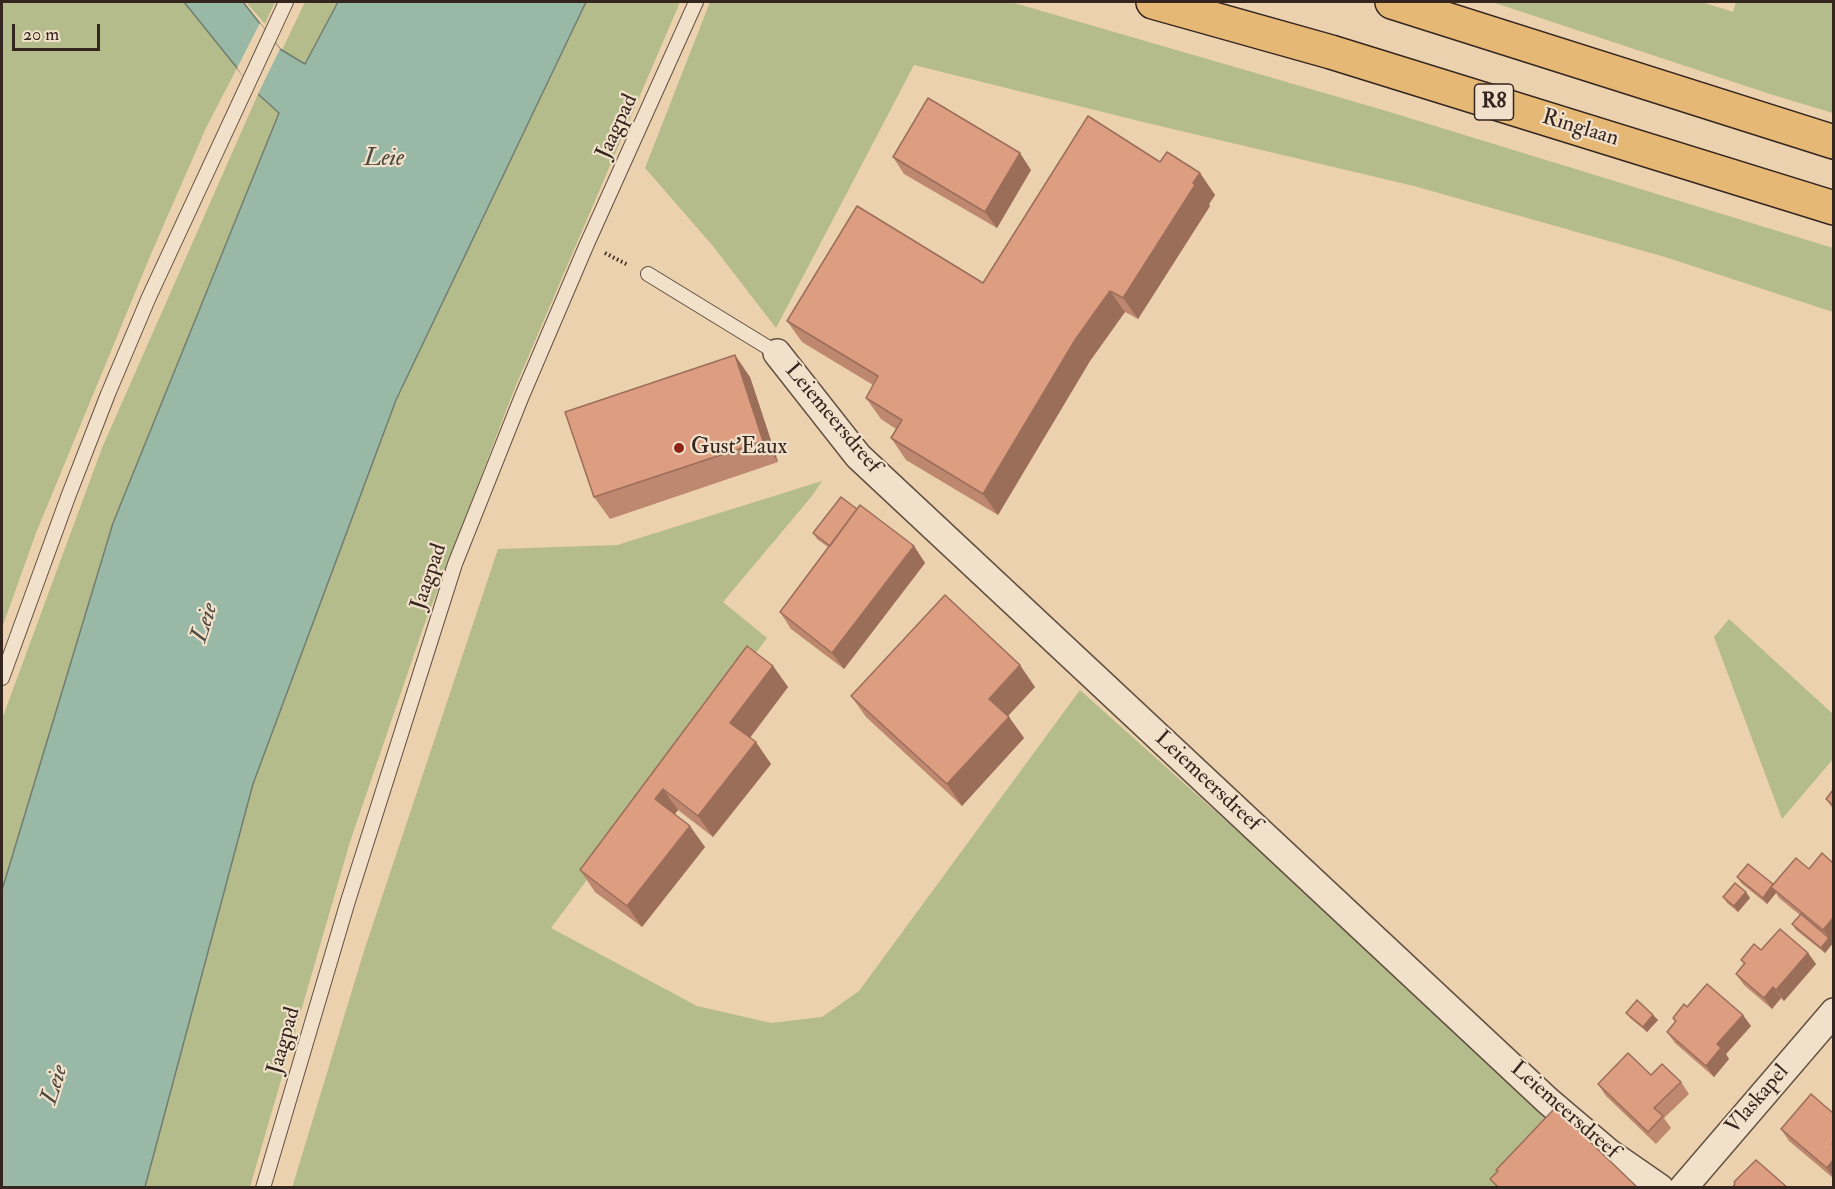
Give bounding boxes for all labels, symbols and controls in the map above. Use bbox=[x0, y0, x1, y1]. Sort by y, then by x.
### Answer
scale bar bbox=[15, 12, 104, 50]
text: 20 m bbox=[23, 23, 59, 46]
road number: R8 bbox=[1474, 84, 1514, 120]
street label: Jaagpad bbox=[592, 90, 644, 164]
street label: Ringlaan bbox=[1538, 105, 1622, 153]
water label: Leie bbox=[364, 146, 404, 174]
street label: Leiemeersdreef bbox=[778, 359, 886, 479]
place label: Gust'Eaux bbox=[691, 435, 787, 461]
marker: Gust'Eaux bbox=[672, 441, 686, 455]
street label: Jaagpad bbox=[406, 540, 454, 614]
water label: Leie bbox=[186, 600, 226, 646]
street label: Leiemeersdreef bbox=[1148, 726, 1266, 838]
street label: Jaagpad bbox=[263, 1004, 307, 1078]
street label: Leiemeersdreef bbox=[1504, 1057, 1624, 1165]
street label: Vlaskapel bbox=[1721, 1060, 1795, 1140]
water label: Leie bbox=[36, 1062, 76, 1108]

